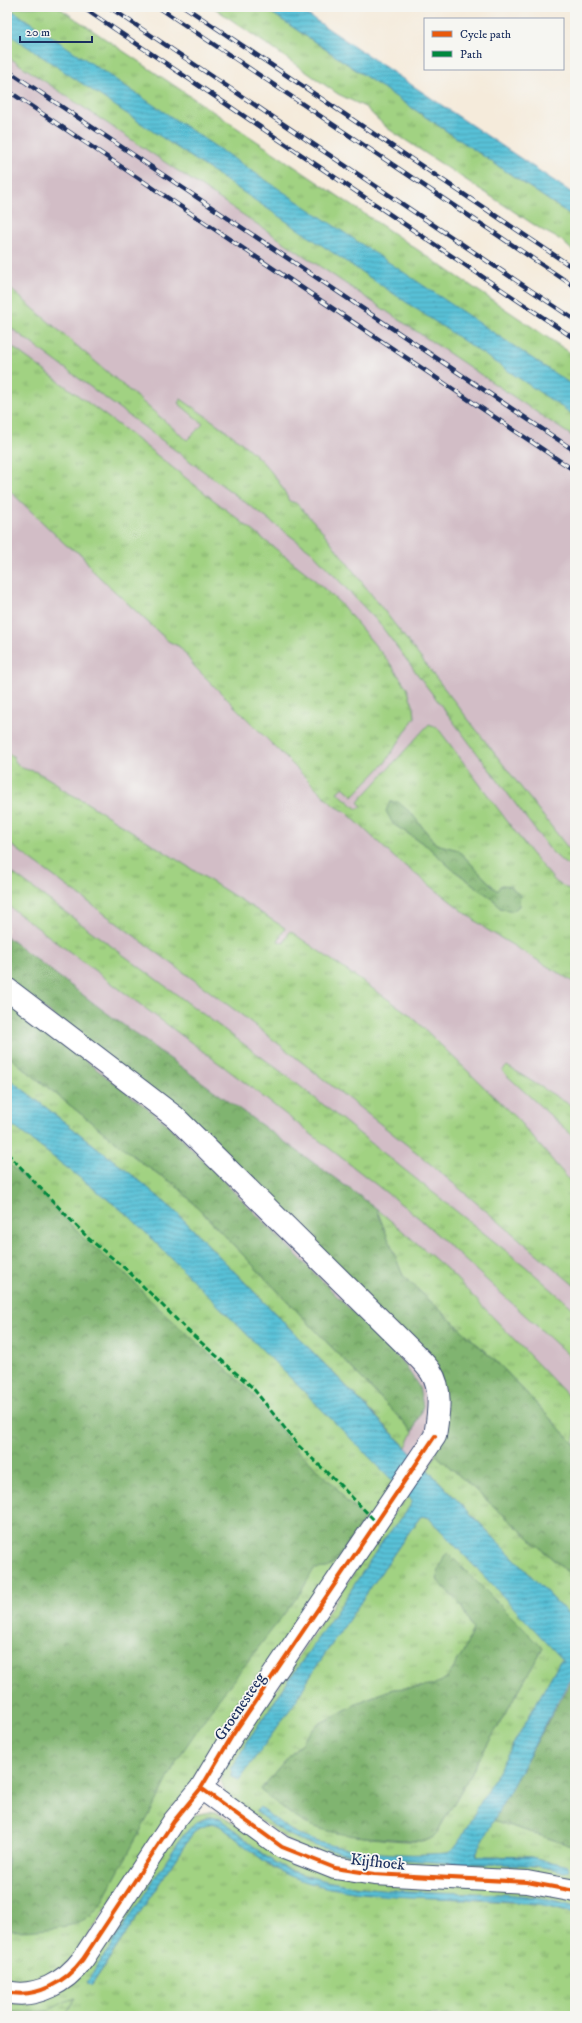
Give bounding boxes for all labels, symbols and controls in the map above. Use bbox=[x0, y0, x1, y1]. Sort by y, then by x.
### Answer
scale bar bbox=[20, 18, 92, 44]
legend bbox=[424, 18, 564, 70]
text: 20 m bbox=[26, 25, 50, 40]
text: Cycle path bbox=[460, 27, 512, 42]
text: Path bbox=[460, 47, 483, 62]
street label: Groenesteeg bbox=[210, 1668, 270, 1744]
street label: Kijfhoek bbox=[350, 1849, 406, 1875]

